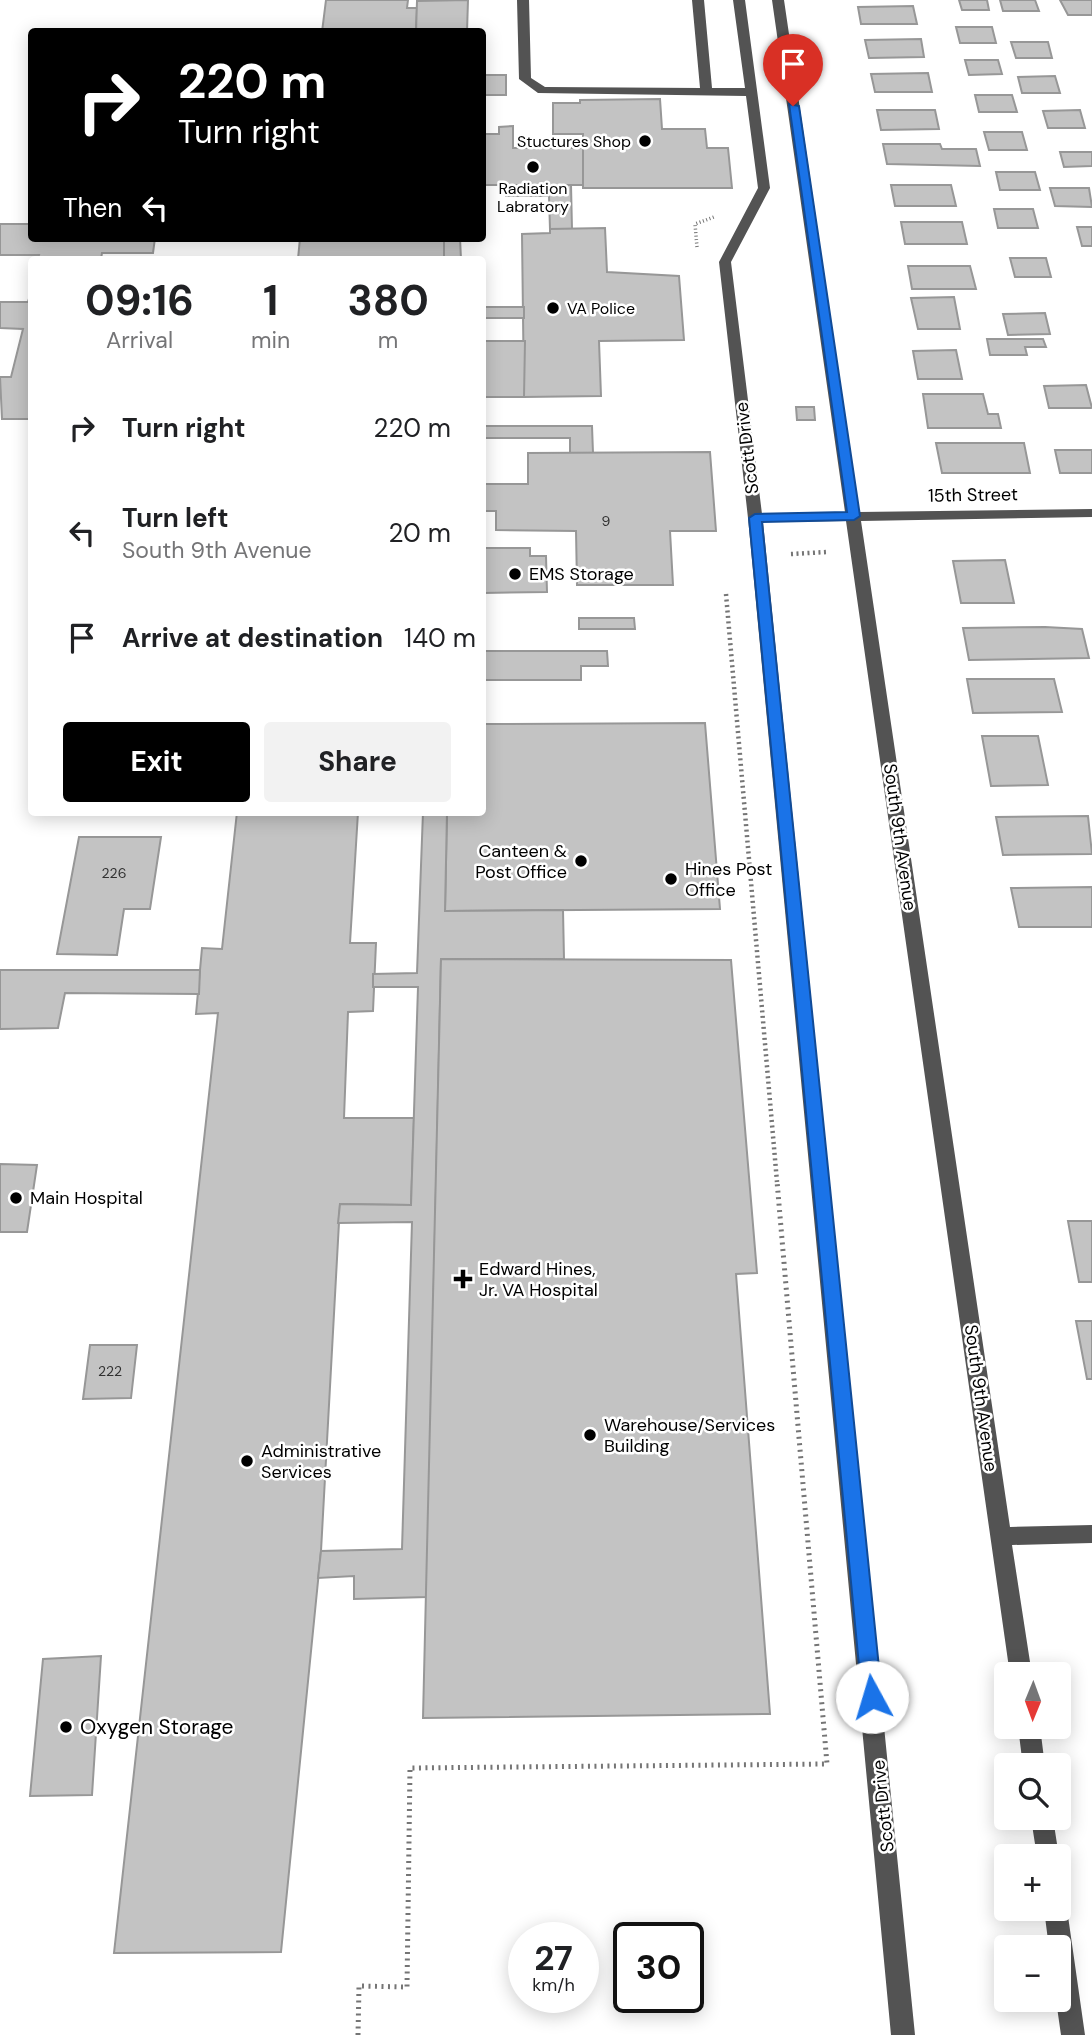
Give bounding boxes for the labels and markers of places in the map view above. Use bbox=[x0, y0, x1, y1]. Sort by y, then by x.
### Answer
pin bbox=[763, 34, 823, 106]
place label: Stuctures Shop bbox=[517, 131, 631, 152]
marker: Stuctures Shop bbox=[637, 133, 653, 149]
marker: Radiation Labratory bbox=[525, 159, 541, 175]
place label: Radiation Labratory bbox=[497, 178, 569, 217]
place label: VA Police bbox=[567, 298, 635, 319]
marker: VA Police bbox=[545, 300, 561, 316]
place label: EMS Storage bbox=[529, 562, 634, 586]
marker: EMS Storage bbox=[507, 566, 523, 582]
place label: Canteen & Post Office bbox=[475, 839, 567, 884]
marker: Canteen & Post Office bbox=[573, 853, 589, 869]
place label: Hines Post Office bbox=[685, 857, 772, 902]
marker: Hines Post Office bbox=[663, 871, 679, 887]
place label: Main Hospital bbox=[30, 1186, 143, 1210]
marker: Main Hospital bbox=[8, 1190, 24, 1206]
place label: Edward Hines, Jr. VA Hospital bbox=[479, 1257, 598, 1302]
marker: Edward Hines, Jr. VA Hospital bbox=[453, 1269, 473, 1289]
place label: Warehouse/Services Building bbox=[604, 1413, 775, 1458]
marker: Warehouse/Services Building bbox=[582, 1427, 598, 1443]
place label: Administrative Services bbox=[261, 1439, 381, 1484]
marker: Administrative Services bbox=[239, 1453, 255, 1469]
place label: Oxygen Storage bbox=[80, 1713, 234, 1741]
marker: Oxygen Storage bbox=[58, 1719, 74, 1735]

